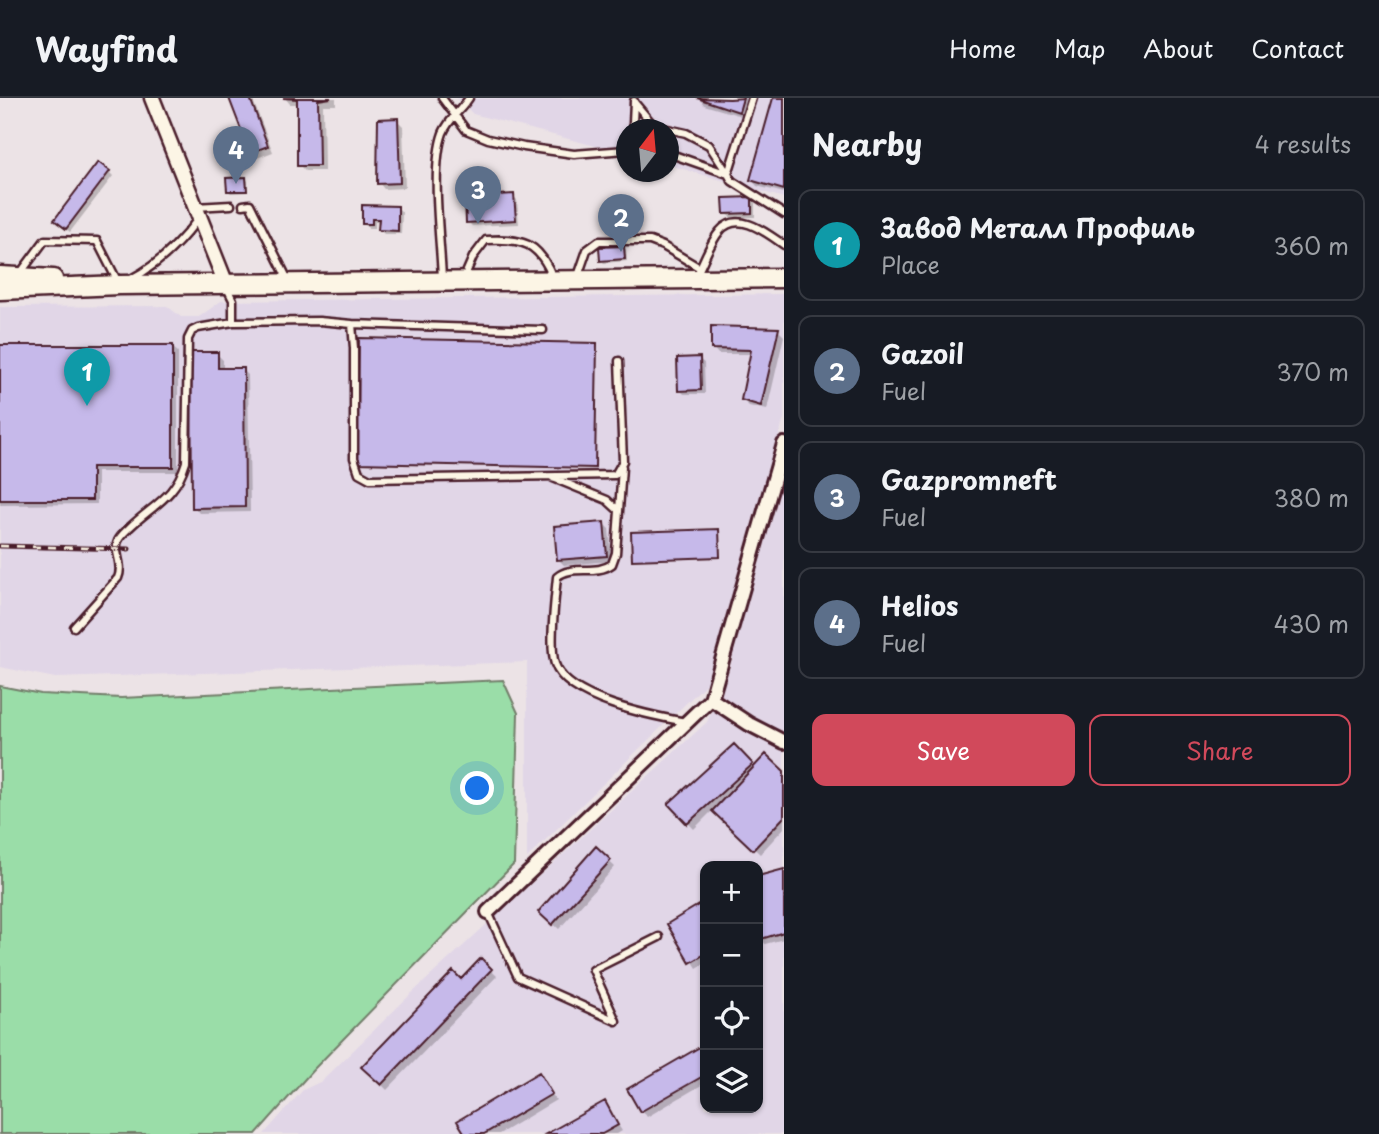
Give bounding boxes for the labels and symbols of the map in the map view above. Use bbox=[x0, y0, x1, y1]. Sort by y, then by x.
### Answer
north arrow bbox=[616, 119, 679, 182]
pin: 4 bbox=[213, 126, 259, 184]
pin: 3 bbox=[455, 166, 501, 224]
pin: 2 bbox=[598, 194, 644, 252]
pin: 1 bbox=[64, 348, 110, 406]
your location bbox=[460, 771, 494, 805]

